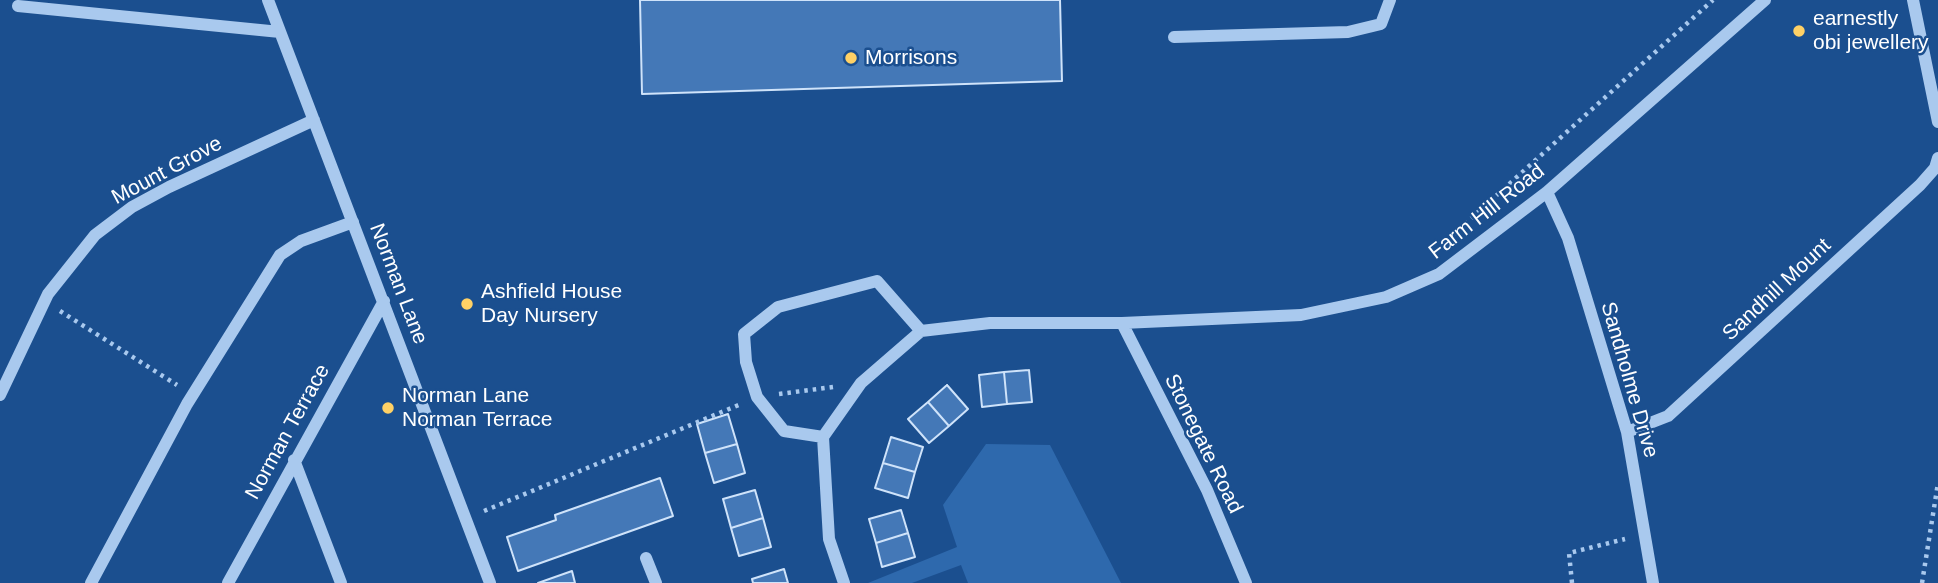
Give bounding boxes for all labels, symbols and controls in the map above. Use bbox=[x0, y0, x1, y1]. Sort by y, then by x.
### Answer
place label: earnestly obi jewellery bbox=[1813, 6, 1929, 56]
marker: earnestly obi jewellery bbox=[1791, 23, 1807, 39]
place label: Morrisons bbox=[865, 45, 957, 71]
marker: Morrisons bbox=[843, 50, 859, 66]
street label: Mount Grove bbox=[107, 131, 227, 211]
street label: Farm Hill Road bbox=[1424, 159, 1550, 265]
street label: Norman Lane bbox=[363, 220, 433, 348]
street label: Sandhill Mount bbox=[1718, 233, 1836, 347]
place label: Ashfield House Day Nursery bbox=[481, 279, 622, 329]
marker: Ashfield House Day Nursery bbox=[459, 296, 475, 312]
street label: Sandholme Drive bbox=[1595, 299, 1663, 461]
street label: Norman Terrace bbox=[240, 360, 336, 504]
street label: Stonegate Road bbox=[1158, 370, 1248, 518]
place label: Norman Lane Norman Terrace bbox=[402, 383, 553, 433]
marker: Norman Lane Norman Terrace bbox=[380, 400, 396, 416]

